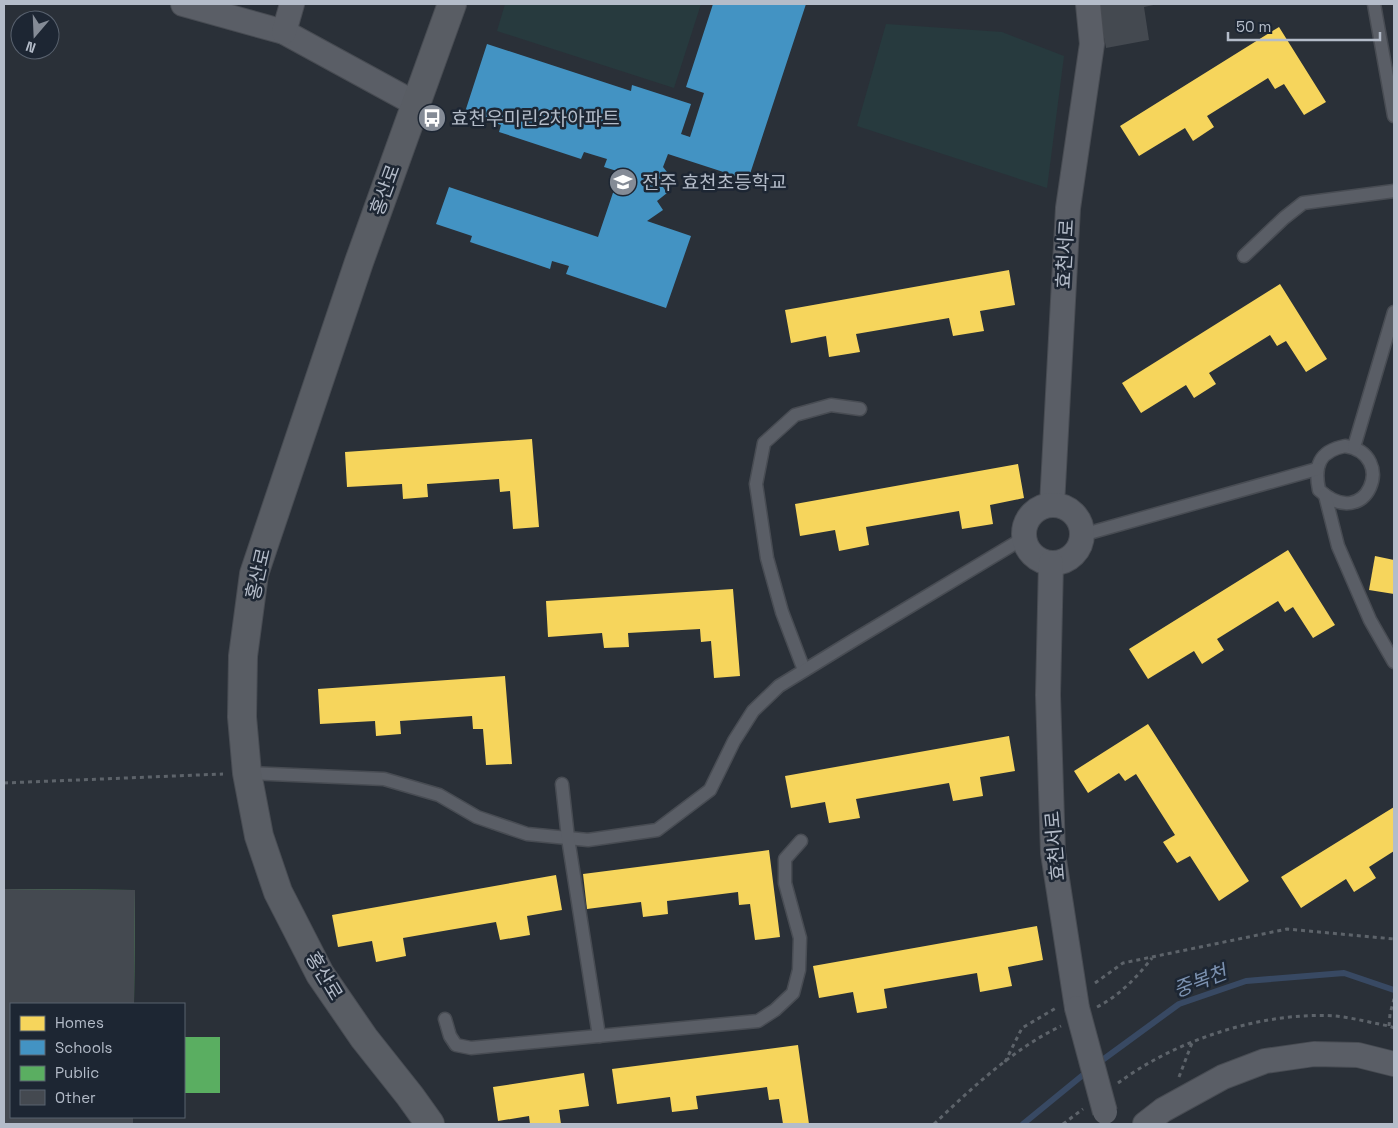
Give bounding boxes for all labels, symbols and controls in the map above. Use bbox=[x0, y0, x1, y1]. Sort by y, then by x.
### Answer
north arrow bbox=[10, 10, 60, 60]
scale bar bbox=[1228, 10, 1380, 42]
text: 50 m bbox=[1236, 17, 1271, 36]
text: N bbox=[23, 37, 38, 57]
bus stop icon: 효천우미린2차아파트 bbox=[417, 103, 447, 133]
place label: 효천우미린2차아파트 bbox=[451, 106, 620, 131]
street label: 홍산로 bbox=[364, 161, 406, 219]
school or university icon: 전주 효천초등학교 bbox=[608, 167, 638, 197]
place label: 전주 효천초등학교 bbox=[642, 170, 787, 195]
street label: 효천서로 bbox=[1051, 218, 1079, 290]
street label: 홍산로 bbox=[240, 546, 276, 602]
street label: 효천서로 bbox=[1040, 810, 1070, 882]
street label: 홍산로 bbox=[300, 947, 348, 1005]
water label: 중복천 bbox=[1170, 958, 1233, 1003]
legend bbox=[10, 1003, 185, 1118]
text: Homes bbox=[55, 1013, 104, 1032]
text: Schools bbox=[55, 1038, 113, 1057]
text: Public bbox=[55, 1063, 99, 1082]
text: Other bbox=[55, 1088, 96, 1107]

